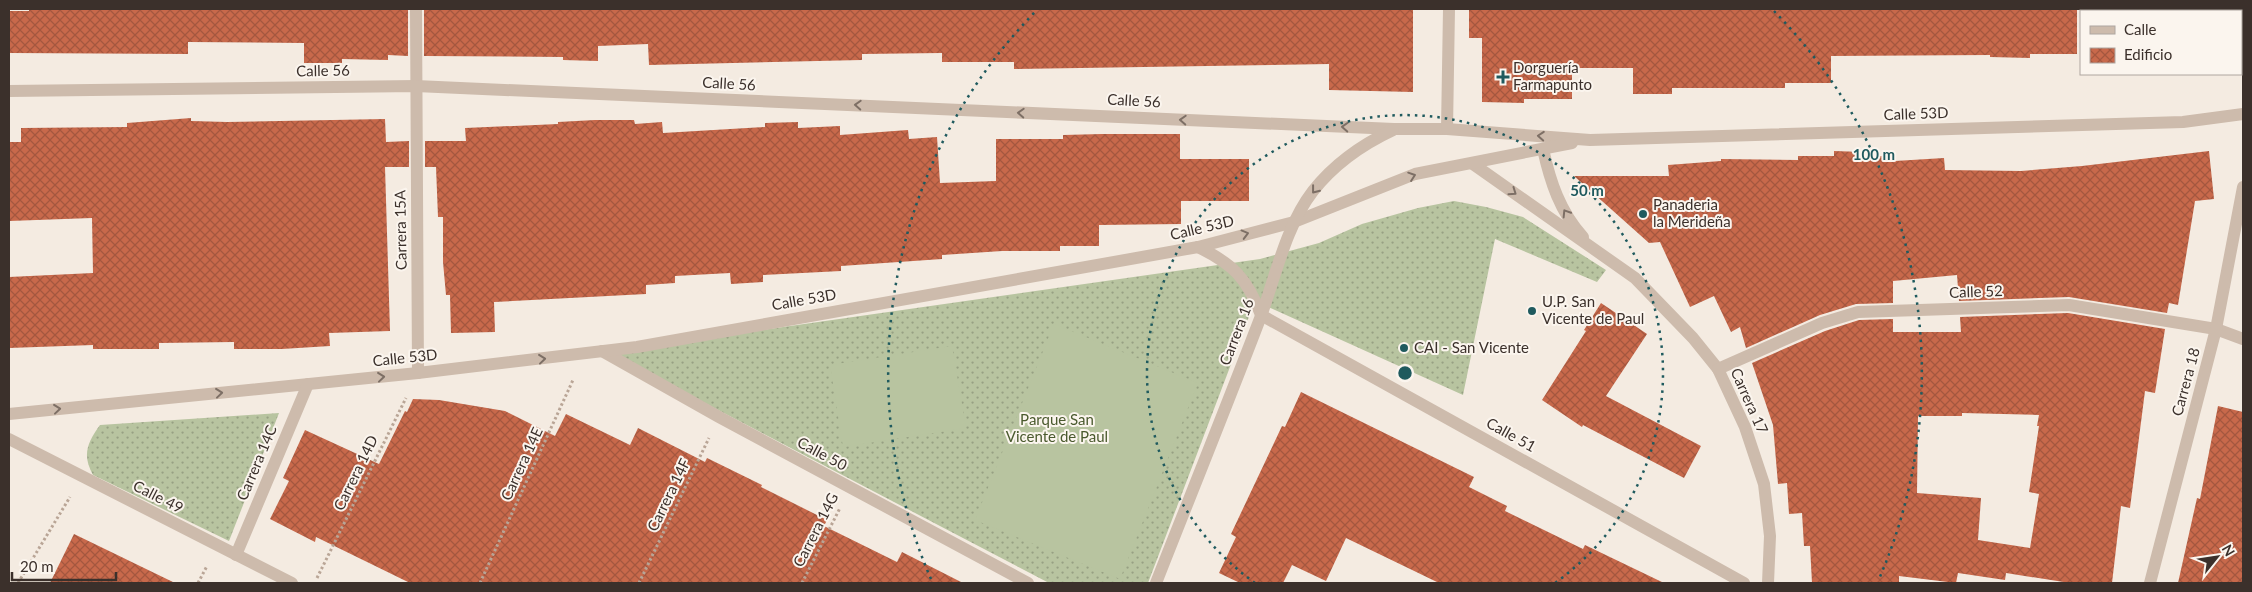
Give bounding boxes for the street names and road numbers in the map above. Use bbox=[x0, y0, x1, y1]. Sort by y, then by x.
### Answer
street label: Calle 56 bbox=[296, 61, 350, 79]
street label: Calle 56 bbox=[702, 73, 757, 93]
street label: Calle 56 bbox=[1107, 90, 1162, 110]
street label: Calle 53D bbox=[1883, 103, 1949, 123]
street label: Carrera 15A bbox=[390, 189, 410, 270]
street label: Calle 53D bbox=[1168, 211, 1236, 243]
street label: Calle 52 bbox=[1949, 281, 2003, 301]
street label: Calle 53D bbox=[770, 284, 837, 314]
street label: Carrera 16 bbox=[1215, 295, 1257, 368]
street label: Calle 53D bbox=[372, 345, 438, 369]
street label: Carrera 18 bbox=[2167, 346, 2203, 418]
street label: Carrera 17 bbox=[1727, 365, 1773, 437]
street label: Calle 51 bbox=[1484, 413, 1539, 455]
street label: Carrera 14C bbox=[232, 422, 280, 503]
street label: Carrera 14E bbox=[496, 424, 546, 503]
street label: Carrera 14D bbox=[329, 432, 381, 513]
street label: Calle 50 bbox=[795, 433, 851, 474]
street label: Carrera 14F bbox=[643, 455, 693, 534]
street label: Calle 49 bbox=[130, 476, 186, 516]
street label: Carrera 14G bbox=[789, 489, 842, 570]

